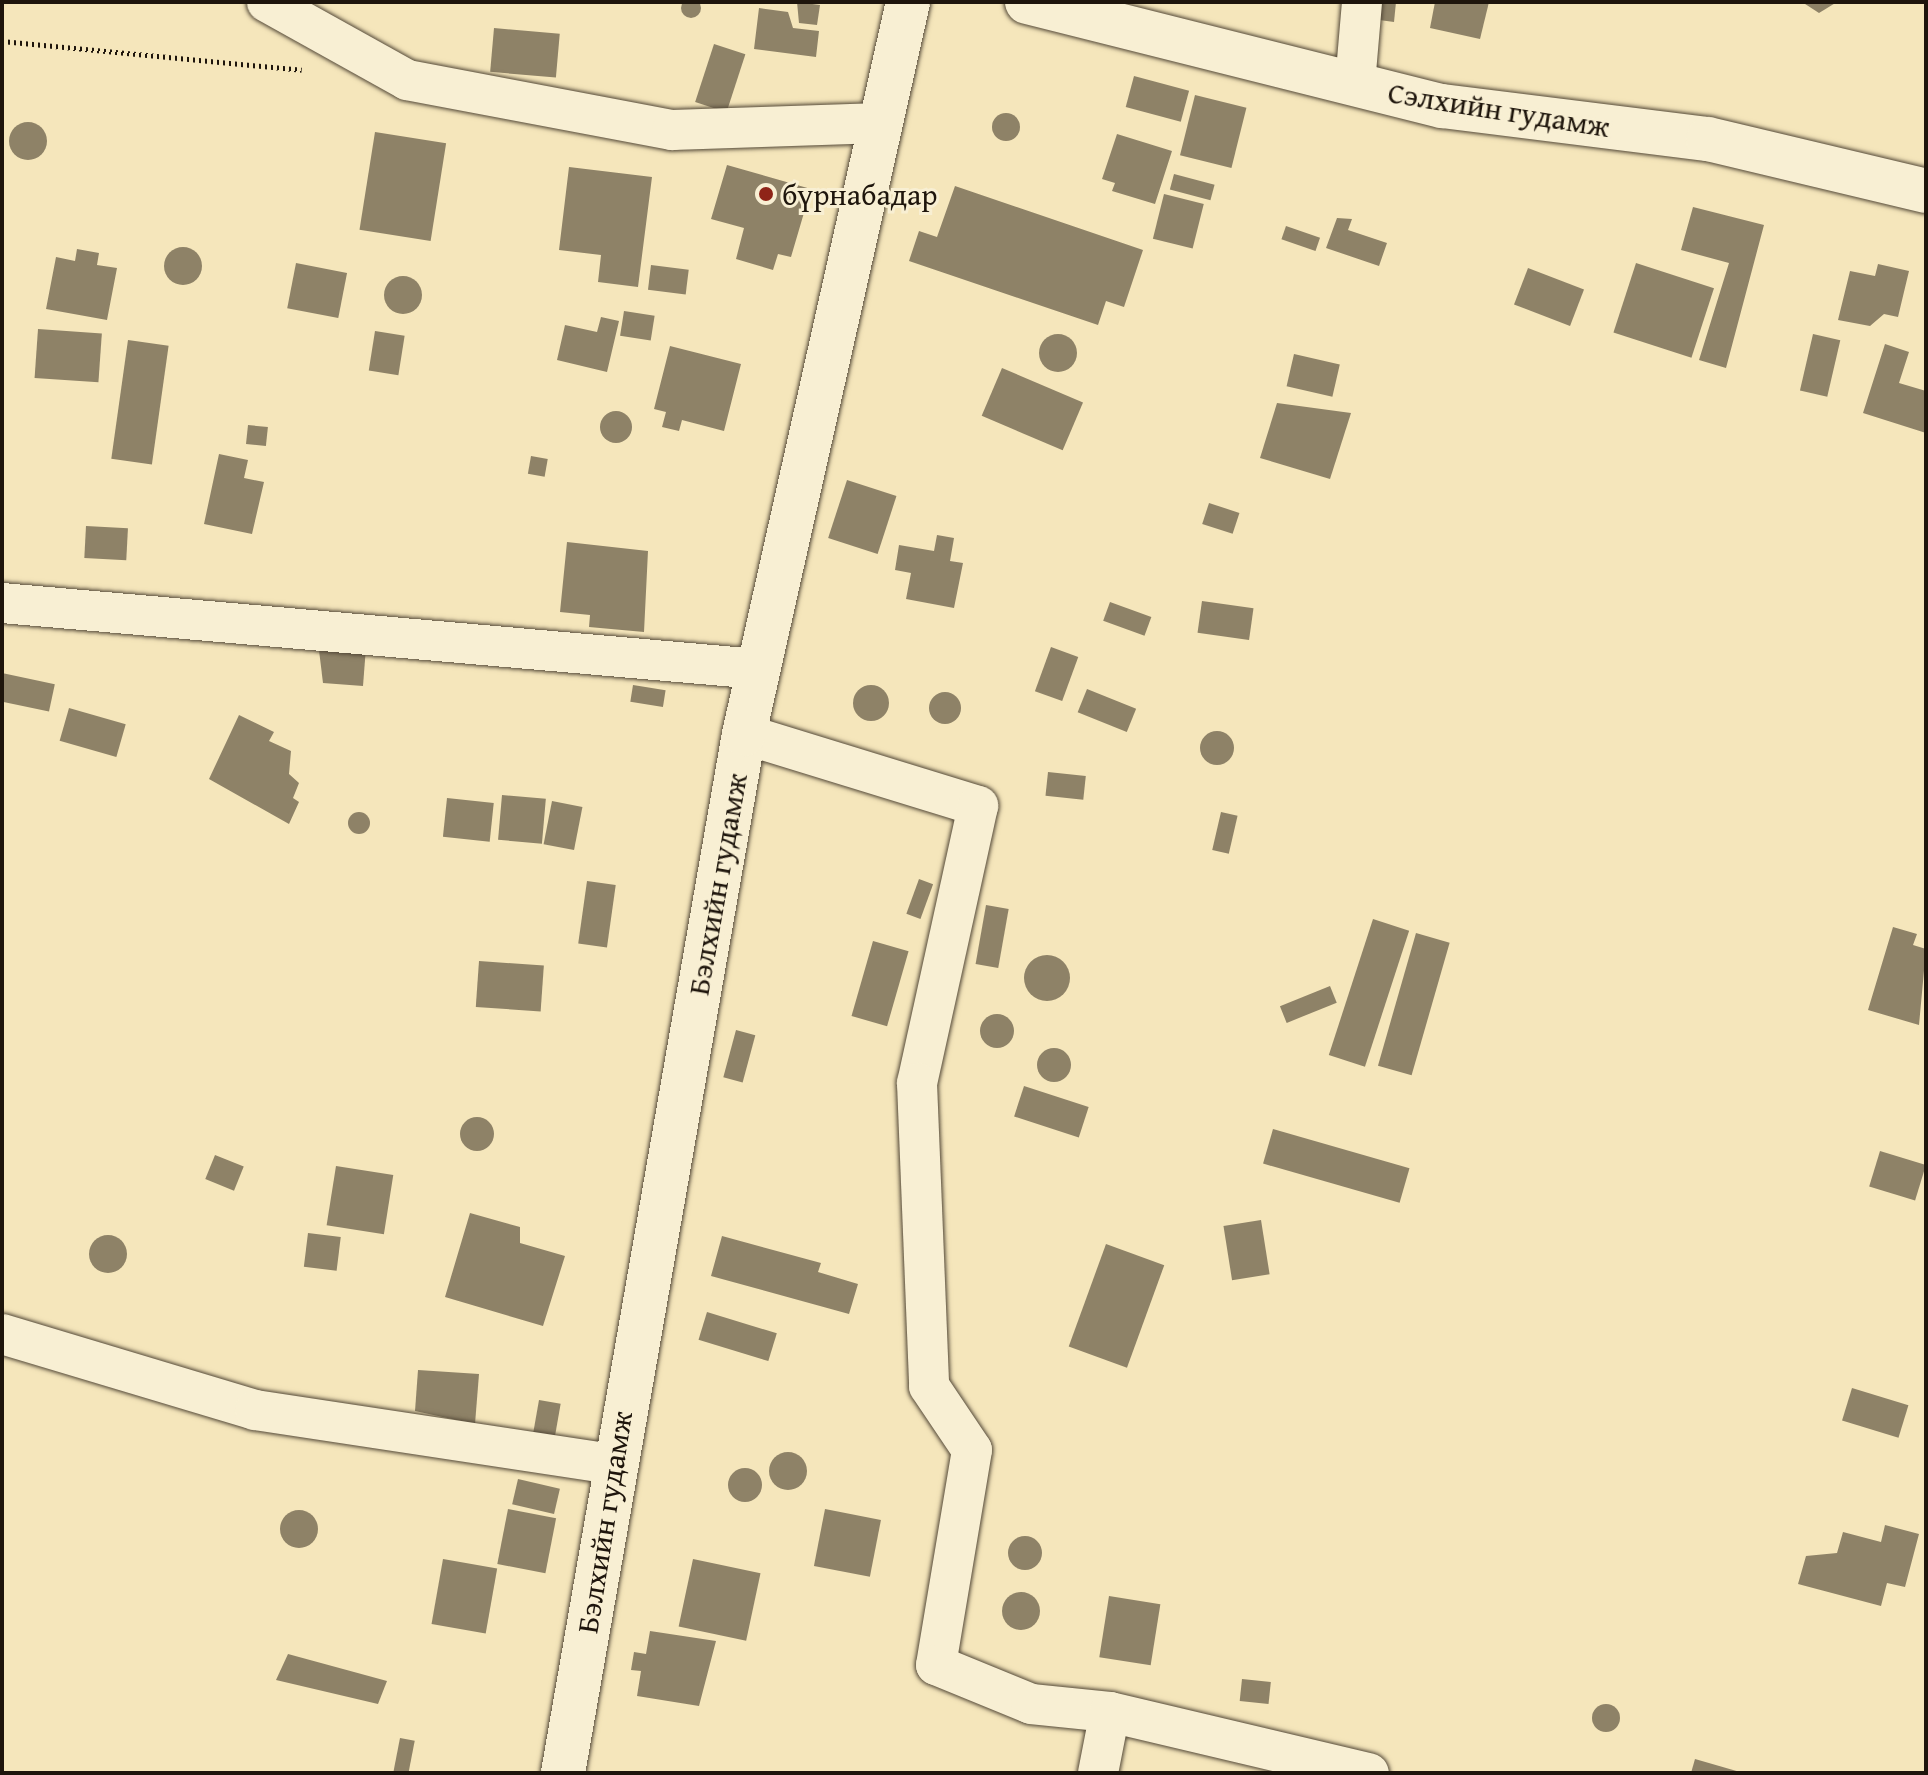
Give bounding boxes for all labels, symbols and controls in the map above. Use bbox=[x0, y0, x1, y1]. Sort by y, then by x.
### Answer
street label: Сэлхийн гудамж bbox=[1386, 74, 1612, 144]
place label: бүрнабадар bbox=[782, 176, 937, 212]
marker: бүрнабадар bbox=[757, 185, 775, 203]
street label: Бэлхийн гудамж bbox=[680, 770, 754, 998]
street label: Бэлхийн гудамж bbox=[569, 1408, 639, 1636]

